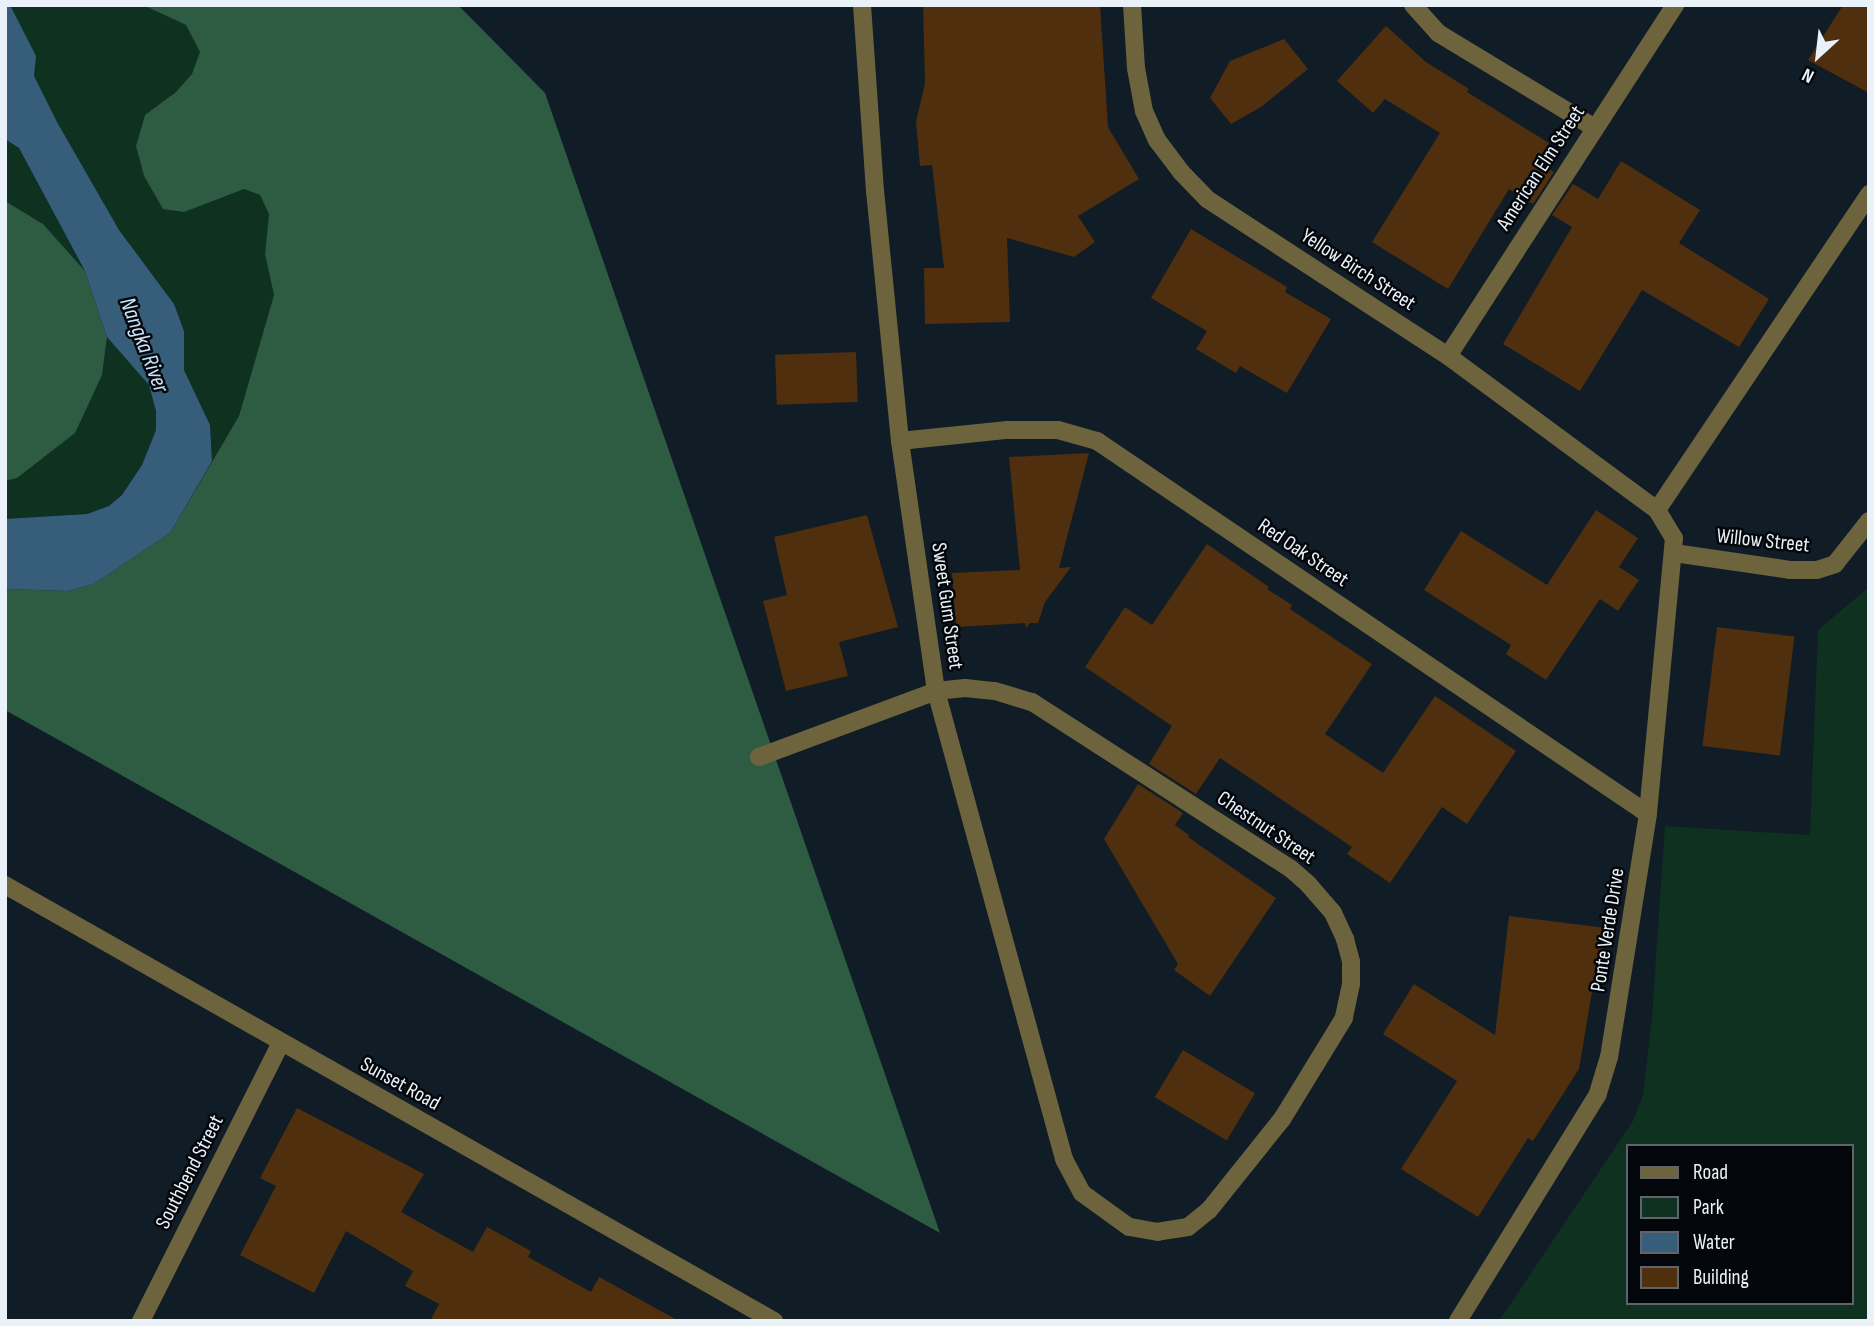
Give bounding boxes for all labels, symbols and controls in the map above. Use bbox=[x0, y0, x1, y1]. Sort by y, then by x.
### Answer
north arrow bbox=[1783, 21, 1853, 91]
text: N bbox=[1798, 63, 1818, 88]
street label: American Elm Street bbox=[1491, 101, 1591, 235]
street label: Yellow Birch Street bbox=[1296, 224, 1420, 316]
water label: Nangka River bbox=[113, 294, 175, 396]
street label: Red Oak Street bbox=[1253, 514, 1353, 592]
street label: Willow Street bbox=[1715, 524, 1811, 558]
street label: Sweet Gum Street bbox=[926, 541, 968, 671]
street label: Chestnut Street bbox=[1212, 786, 1320, 870]
street label: Ponte Verde Drive bbox=[1586, 866, 1630, 994]
street label: Sunset Road bbox=[356, 1052, 444, 1116]
street label: Southbend Street bbox=[151, 1111, 229, 1233]
legend bbox=[1626, 1144, 1853, 1305]
text: Road bbox=[1693, 1160, 1728, 1185]
text: Park bbox=[1693, 1195, 1724, 1220]
text: Water bbox=[1693, 1230, 1735, 1255]
text: Building bbox=[1693, 1265, 1749, 1290]

